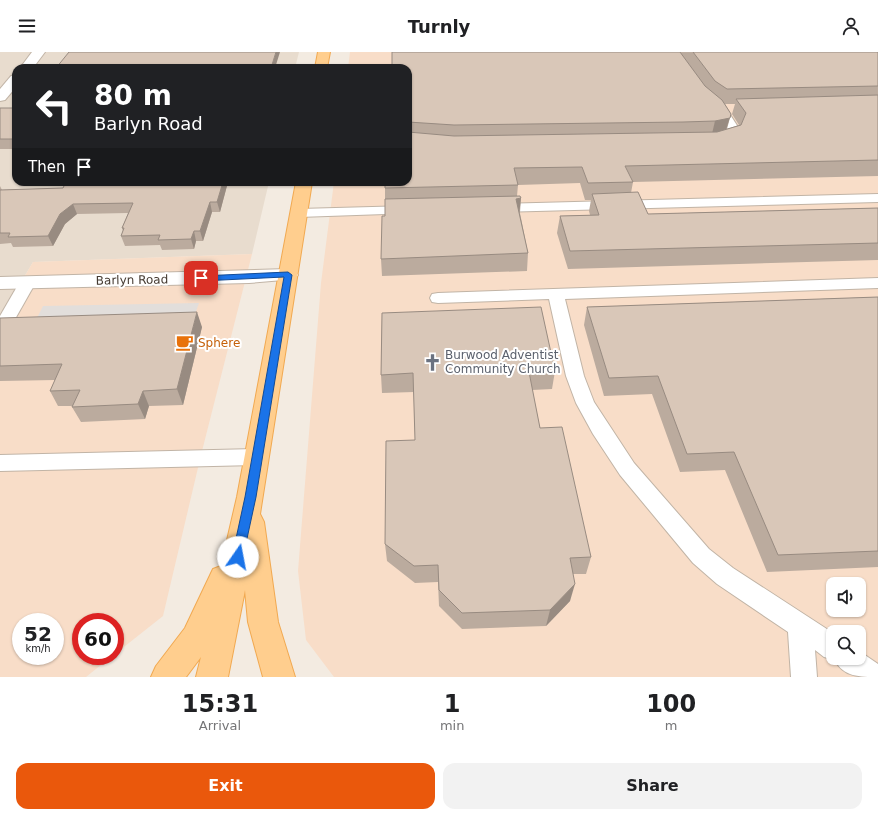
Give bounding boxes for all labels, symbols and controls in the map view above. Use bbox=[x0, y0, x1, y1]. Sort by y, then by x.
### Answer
icon: menu bbox=[16, 15, 38, 37]
icon: person bbox=[840, 15, 862, 37]
text: Turnly bbox=[408, 16, 470, 37]
text: 80 m bbox=[94, 79, 172, 112]
icon: left bbox=[28, 80, 80, 132]
text: Barlyn Road bbox=[94, 113, 203, 134]
icon: arrive bbox=[73, 156, 95, 178]
text: Then bbox=[28, 158, 65, 176]
pin bbox=[184, 261, 218, 295]
icon: arrive bbox=[190, 267, 212, 289]
street label: Barlyn Road bbox=[96, 272, 168, 288]
cafe icon: Sphere bbox=[175, 333, 195, 353]
place label: Sphere bbox=[198, 336, 240, 350]
place label: Burwood Adventist Community Church bbox=[445, 348, 561, 376]
church icon: Burwood Adventist Community Church bbox=[422, 352, 442, 372]
position arrow bbox=[217, 536, 259, 578]
map controls bbox=[826, 577, 866, 665]
button: sound bbox=[826, 577, 866, 617]
speed limit sign: 60 bbox=[72, 613, 124, 665]
text: 52 bbox=[24, 622, 52, 646]
button: search bbox=[826, 625, 866, 665]
text: km/h bbox=[25, 643, 51, 654]
text: 15:31 bbox=[182, 690, 258, 718]
text: 1 bbox=[444, 690, 460, 718]
text: 100 bbox=[646, 690, 696, 718]
text: Arrival bbox=[199, 718, 241, 733]
text: min bbox=[440, 718, 464, 733]
text: m bbox=[665, 718, 678, 733]
button: Exit bbox=[16, 763, 435, 809]
button: Share bbox=[443, 763, 862, 809]

